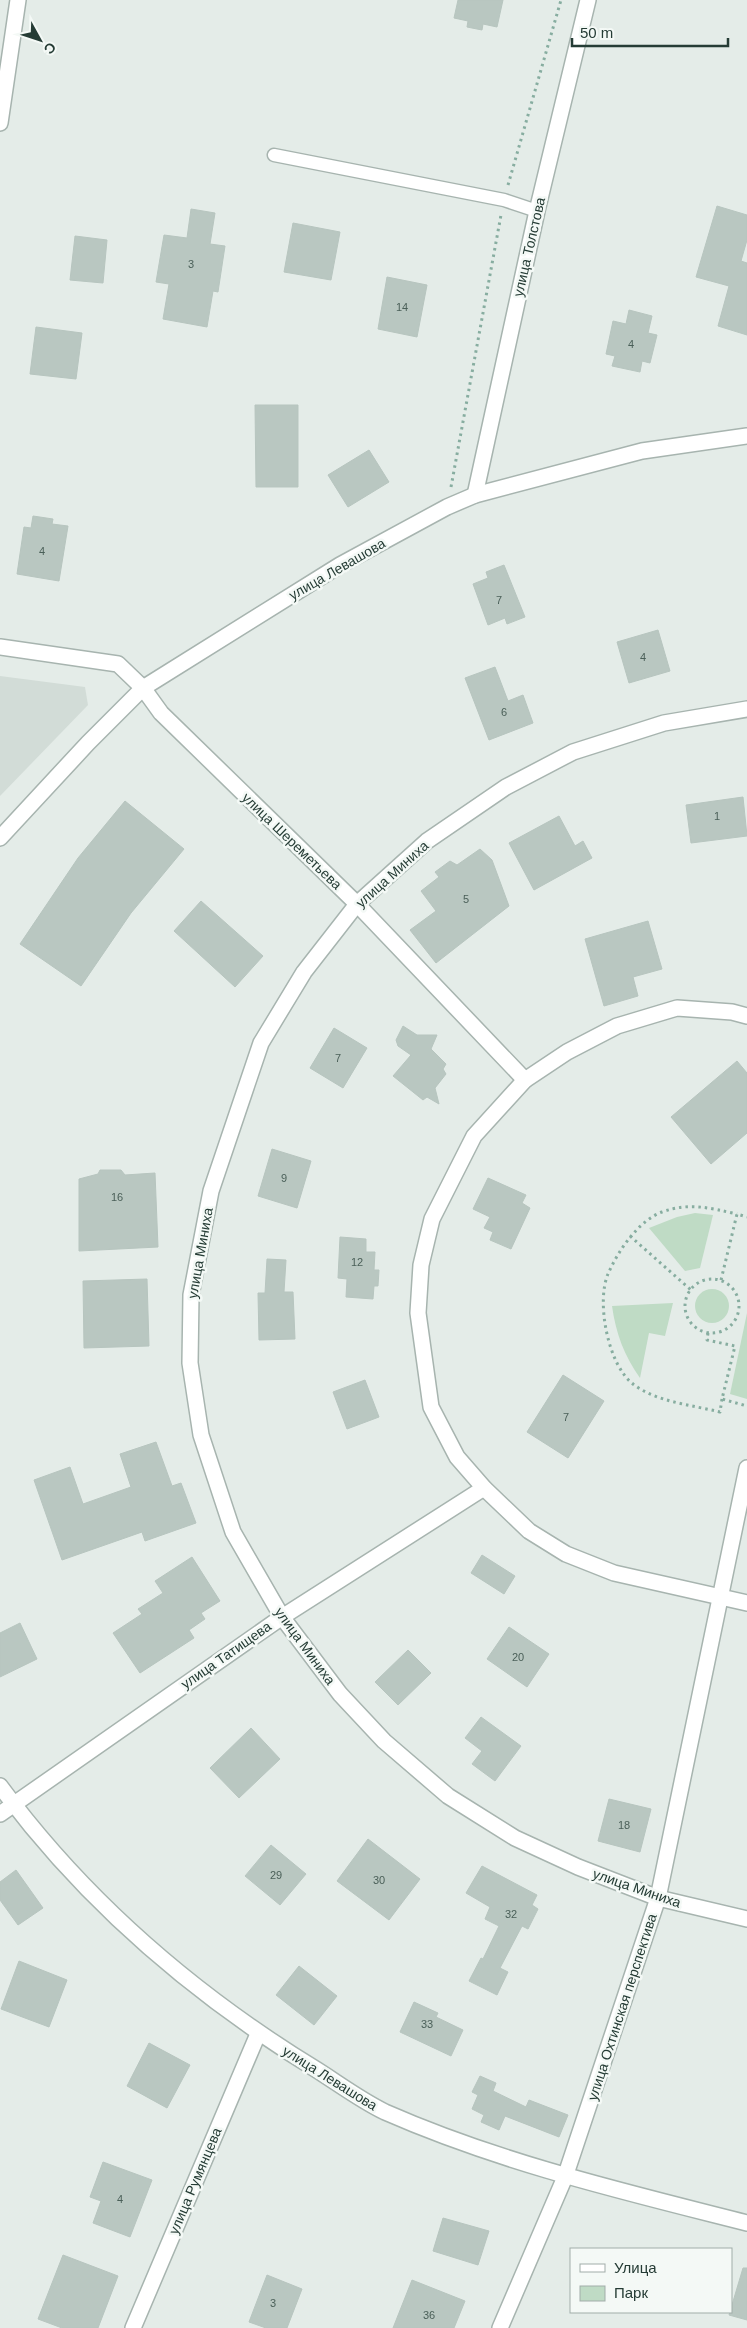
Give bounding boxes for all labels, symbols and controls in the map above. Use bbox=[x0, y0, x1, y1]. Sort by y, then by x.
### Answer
north arrow bbox=[15, 15, 65, 65]
scale bar bbox=[572, 15, 728, 47]
text: 50 m bbox=[580, 24, 613, 41]
text: С bbox=[41, 39, 59, 57]
street label: улица Толстова bbox=[510, 196, 548, 298]
house number: 3 bbox=[188, 258, 194, 270]
house number: 14 bbox=[396, 301, 408, 313]
house number: 4 bbox=[628, 338, 634, 350]
street label: улица Левашова bbox=[286, 535, 388, 603]
house number: 4 bbox=[39, 545, 45, 557]
house number: 7 bbox=[496, 594, 502, 606]
house number: 4 bbox=[640, 651, 646, 663]
house number: 6 bbox=[501, 706, 507, 718]
street label: улица Шереметьева bbox=[239, 789, 345, 893]
house number: 1 bbox=[714, 810, 720, 822]
street label: улица Миниха bbox=[352, 837, 432, 911]
house number: 5 bbox=[463, 893, 469, 905]
house number: 7 bbox=[335, 1052, 341, 1064]
house number: 9 bbox=[281, 1172, 287, 1184]
house number: 16 bbox=[111, 1191, 123, 1203]
street label: улица Миниха bbox=[184, 1206, 216, 1300]
house number: 12 bbox=[351, 1256, 363, 1268]
house number: 7 bbox=[563, 1411, 569, 1423]
street label: улица Миниха bbox=[271, 1604, 339, 1688]
street label: улица Татищева bbox=[178, 1618, 274, 1692]
house number: 20 bbox=[512, 1651, 524, 1663]
house number: 18 bbox=[618, 1819, 630, 1831]
street label: улица Миниха bbox=[591, 1865, 683, 1911]
house number: 29 bbox=[270, 1869, 282, 1881]
house number: 30 bbox=[373, 1874, 385, 1886]
house number: 32 bbox=[505, 1908, 517, 1920]
street label: улица Охтинская перспектива bbox=[584, 1911, 660, 2103]
house number: 33 bbox=[421, 2018, 433, 2030]
street label: улица Левашова bbox=[280, 2042, 380, 2114]
street label: улица Румянцева bbox=[165, 2125, 225, 2237]
house number: 4 bbox=[117, 2193, 123, 2205]
legend bbox=[570, 2248, 732, 2313]
text: Улица bbox=[614, 2259, 657, 2276]
text: Парк bbox=[614, 2284, 648, 2301]
house number: 3 bbox=[270, 2297, 276, 2309]
house number: 36 bbox=[423, 2309, 435, 2321]

